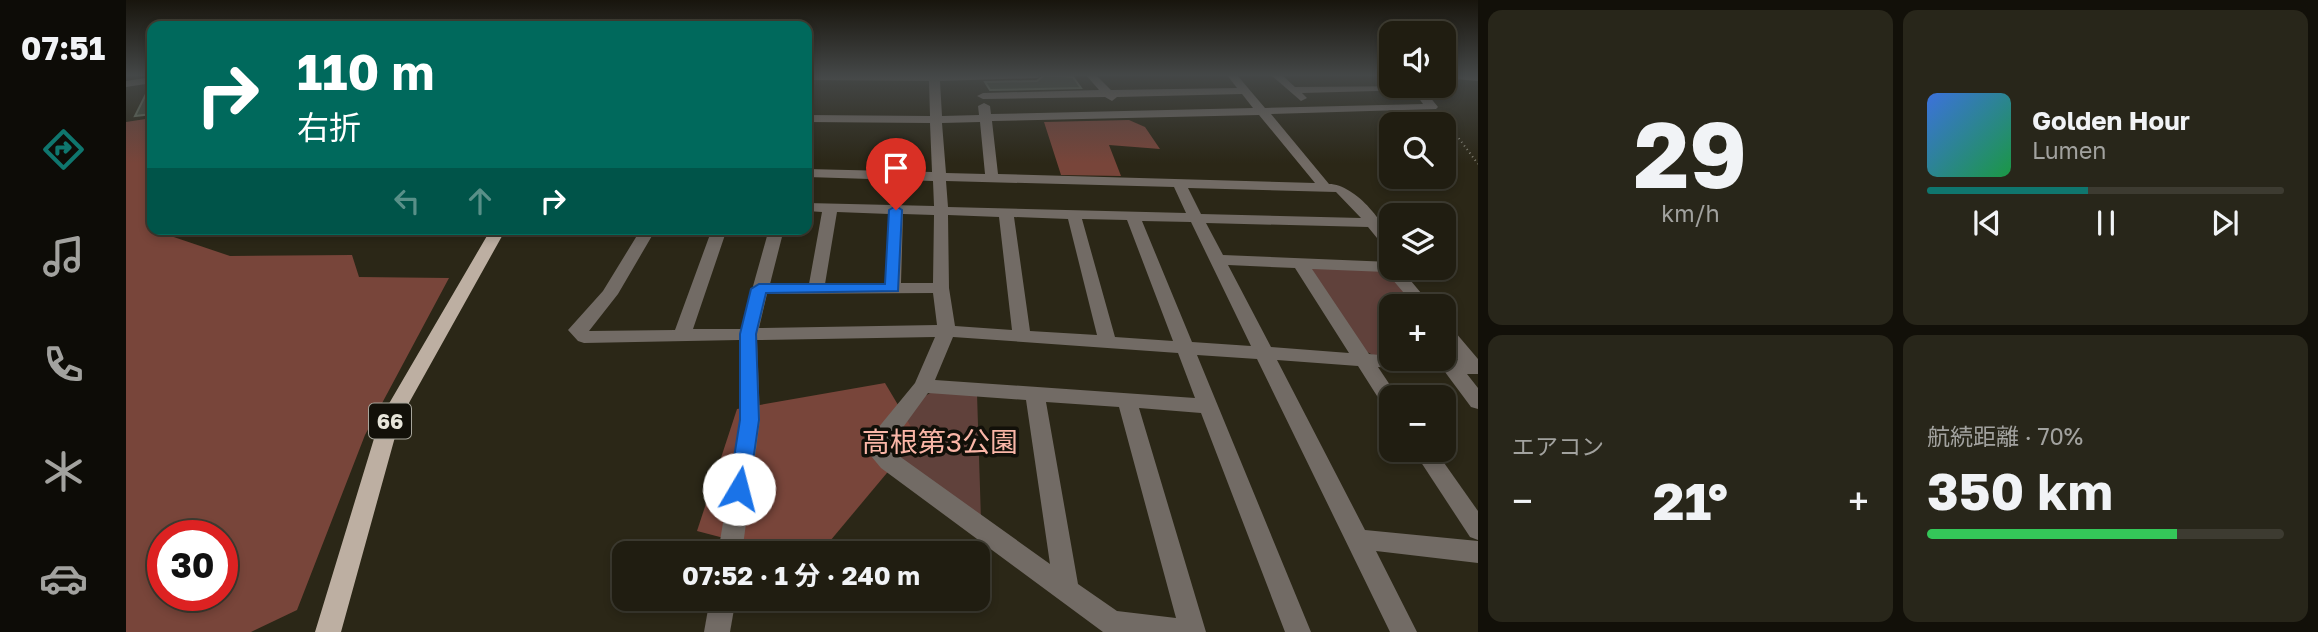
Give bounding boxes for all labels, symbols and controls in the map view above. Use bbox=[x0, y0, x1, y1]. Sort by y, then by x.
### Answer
map controls bbox=[1379, 21, 1456, 462]
button: sound bbox=[1379, 21, 1456, 98]
text: 07:51 bbox=[21, 29, 105, 67]
text: 110 m bbox=[297, 42, 434, 101]
icon: right bbox=[182, 49, 273, 140]
text: 29 bbox=[1634, 99, 1747, 208]
text: Golden Hour bbox=[2032, 105, 2190, 136]
text: 右折 bbox=[297, 108, 361, 146]
button: search bbox=[1379, 112, 1456, 189]
icon: directions bbox=[39, 125, 88, 174]
text: Lumen bbox=[2032, 136, 2106, 164]
pin bbox=[866, 138, 926, 210]
icon: arrive bbox=[877, 149, 915, 187]
icon: left bbox=[388, 182, 426, 220]
icon: ahead bbox=[461, 182, 499, 220]
icon: right bbox=[534, 182, 572, 220]
text: km/h bbox=[1661, 199, 1720, 227]
button: layers bbox=[1379, 203, 1456, 280]
icon: previous bbox=[1968, 204, 2006, 242]
icon: pause bbox=[2087, 204, 2125, 242]
icon: next bbox=[2206, 204, 2244, 242]
icon: music bbox=[39, 232, 88, 281]
button: + bbox=[1379, 294, 1456, 371]
icon: phone bbox=[39, 340, 88, 389]
button: − bbox=[1379, 385, 1456, 462]
road number: 66 bbox=[369, 404, 411, 438]
text: 航続距離 · 70% bbox=[1927, 422, 2083, 450]
park label: 高根第3公園 bbox=[862, 425, 1018, 458]
text: エアコン bbox=[1512, 432, 1604, 460]
icon: climate bbox=[39, 447, 88, 496]
position arrow bbox=[702, 452, 776, 526]
text: 350 km bbox=[1927, 459, 2113, 521]
text: 21° bbox=[1653, 469, 1728, 531]
text: − bbox=[1512, 478, 1533, 523]
text: + bbox=[1848, 478, 1869, 523]
speed limit sign: 30 bbox=[147, 520, 238, 611]
icon: car bbox=[39, 554, 88, 603]
text: 07:52 · 1 分 · 240 m bbox=[682, 560, 920, 591]

